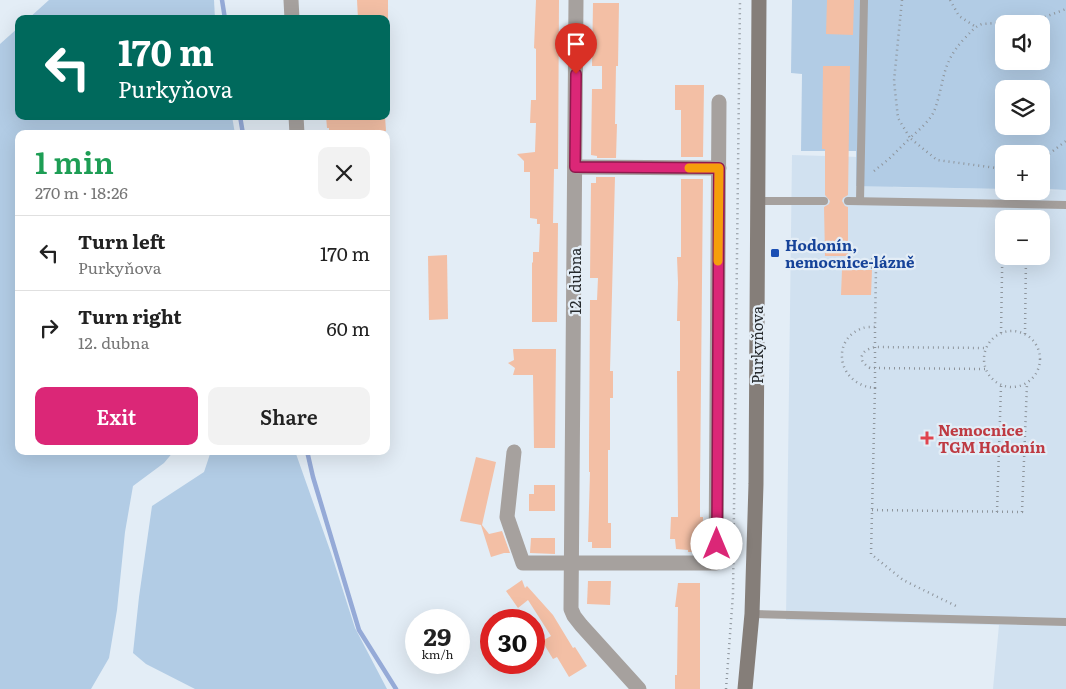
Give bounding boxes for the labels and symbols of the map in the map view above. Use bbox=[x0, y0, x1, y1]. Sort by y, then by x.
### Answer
pin bbox=[555, 23, 597, 74]
place label: Hodonín, nemocnice-lázně bbox=[785, 233, 915, 273]
street label: 12. dubna bbox=[563, 247, 586, 314]
marker: Hodonín, nemocnice-lázně bbox=[769, 247, 781, 259]
street label: Purkyňova bbox=[745, 305, 768, 384]
place label: Nemocnice TGM Hodonín bbox=[938, 418, 1046, 458]
marker: Nemocnice TGM Hodonín bbox=[920, 431, 934, 445]
position arrow bbox=[690, 517, 742, 569]
speed limit sign: 30 bbox=[480, 609, 545, 674]

